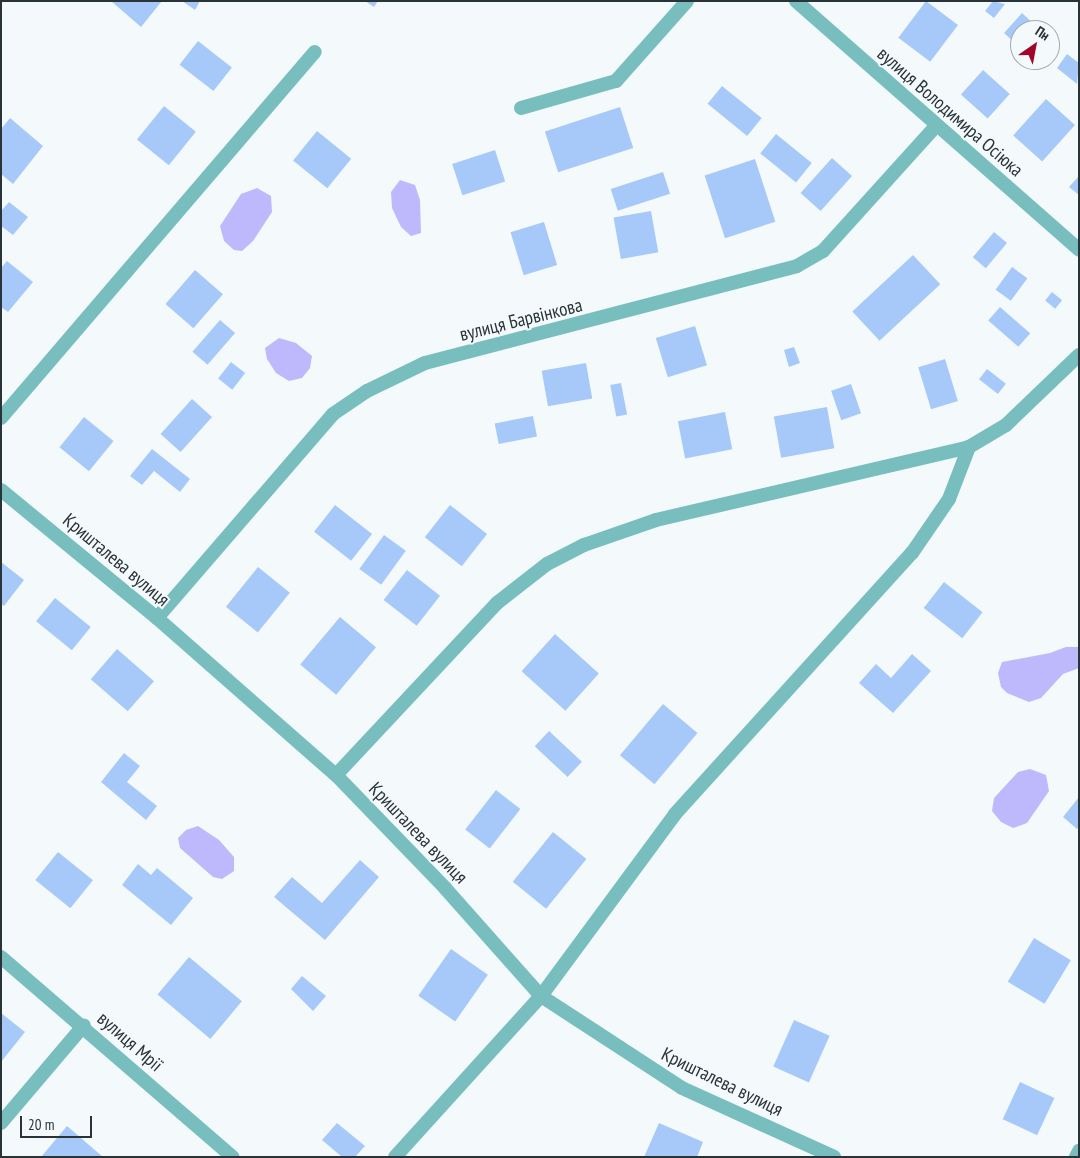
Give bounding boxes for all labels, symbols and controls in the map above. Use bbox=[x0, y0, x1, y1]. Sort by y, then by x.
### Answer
north arrow bbox=[1010, 20, 1060, 70]
text: Пн bbox=[1032, 22, 1053, 44]
street label: вулиця Володимира Осіюка bbox=[872, 42, 1028, 182]
street label: вулиця Барвінкова bbox=[457, 294, 585, 346]
street label: Кришталева вулиця bbox=[58, 509, 174, 611]
street label: Кришталева вулиця bbox=[364, 778, 472, 888]
street label: вулиця Мрії bbox=[93, 1007, 167, 1077]
street label: Кришталева вулиця bbox=[658, 1043, 786, 1121]
scale bar bbox=[22, 1106, 95, 1138]
text: 20 m bbox=[28, 1115, 54, 1134]

